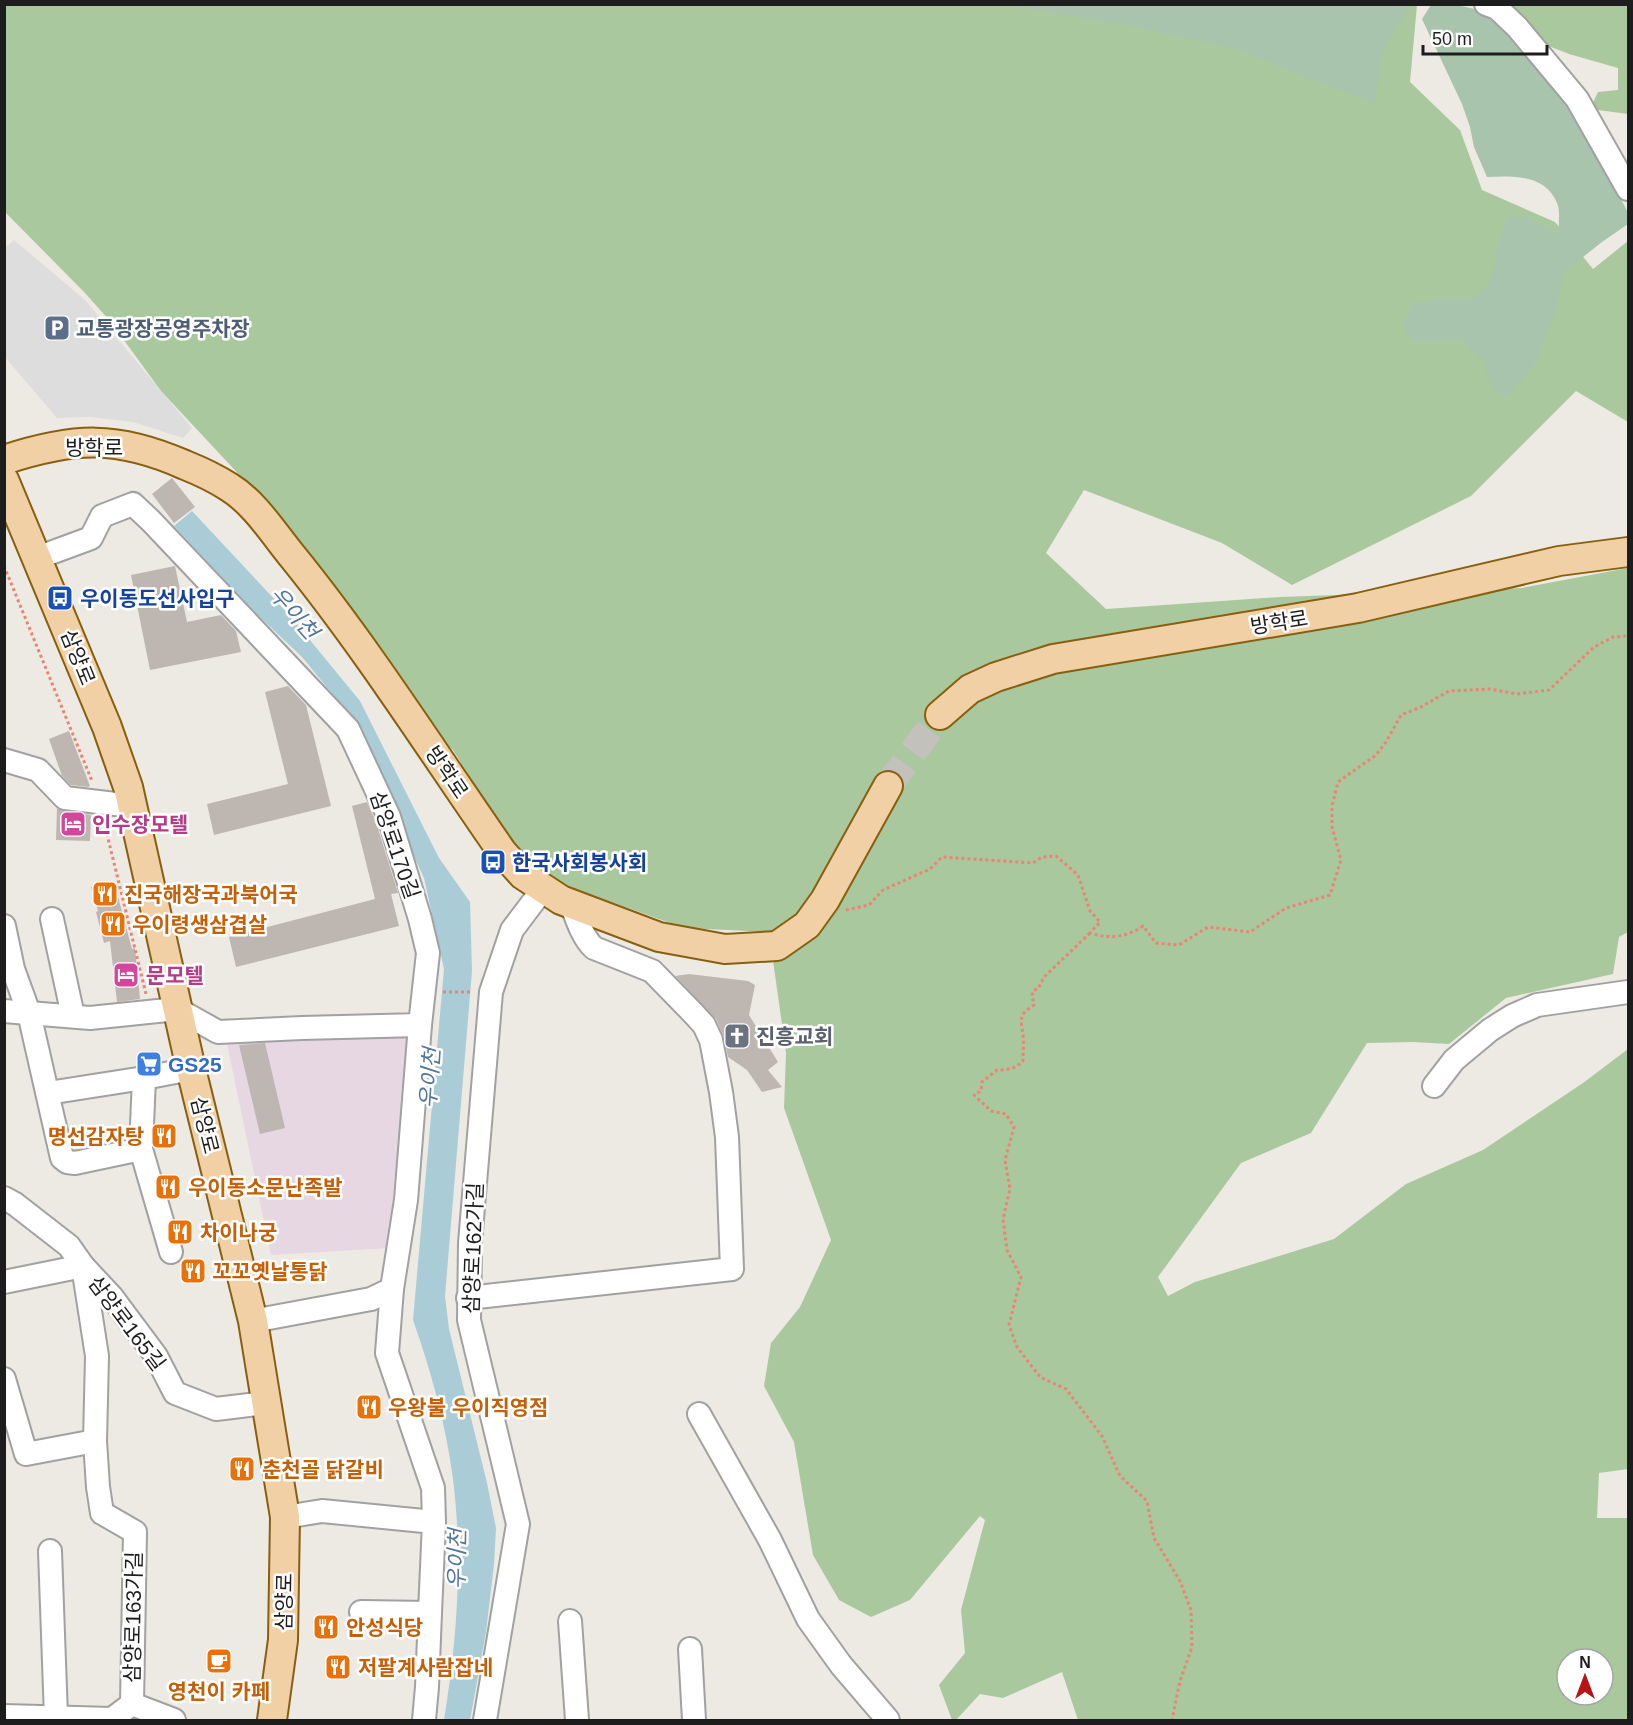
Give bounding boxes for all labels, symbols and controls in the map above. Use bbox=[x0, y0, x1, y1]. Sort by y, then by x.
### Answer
scale bar bbox=[1423, 18, 1548, 56]
text: 50 m bbox=[1432, 29, 1472, 49]
parking icon: 교통광장공영주차장 bbox=[42, 313, 72, 343]
place label: 교통광장공영주차장 bbox=[76, 317, 250, 340]
street label: 방학로 bbox=[65, 436, 123, 459]
water label: 우이천 bbox=[265, 582, 325, 646]
bus stop icon: 우이동도선사입구 bbox=[45, 583, 75, 613]
place label: 우이동도선사입구 bbox=[80, 587, 235, 610]
street label: 방학로 bbox=[1249, 606, 1309, 638]
street label: 삼양로 bbox=[56, 626, 100, 688]
street label: 방학로 bbox=[421, 742, 473, 802]
street label: 삼양로170길 bbox=[366, 788, 424, 902]
hotel icon: 인수장모텔 bbox=[58, 809, 88, 839]
place label: 인수장모텔 bbox=[92, 813, 189, 836]
bus stop icon: 한국사회봉사회 bbox=[478, 847, 508, 877]
place label: 한국사회봉사회 bbox=[512, 851, 647, 874]
restaurant icon: 진국해장국과북어국 bbox=[90, 879, 120, 909]
place label: 진국해장국과북어국 bbox=[124, 883, 298, 906]
restaurant icon: 우이령생삼겹살 bbox=[98, 909, 128, 939]
place label: 우이령생삼겹살 bbox=[132, 913, 267, 936]
hotel icon: 문모텔 bbox=[111, 960, 141, 990]
place label: 문모텔 bbox=[146, 964, 204, 987]
church icon: 진흥교회 bbox=[722, 1021, 752, 1051]
place label: 진흥교회 bbox=[756, 1025, 833, 1048]
water label: 우이천 bbox=[415, 1044, 445, 1109]
supermarket icon: GS25 bbox=[134, 1049, 164, 1079]
place label: GS25 bbox=[168, 1053, 222, 1076]
street label: 삼양로 bbox=[187, 1094, 223, 1156]
restaurant icon: 명선감자탕 bbox=[149, 1121, 179, 1151]
place label: 명선감자탕 bbox=[47, 1125, 144, 1148]
restaurant icon: 우이동소문난족발 bbox=[153, 1172, 183, 1202]
place label: 우이동소문난족발 bbox=[188, 1176, 343, 1199]
street label: 삼양로162가길 bbox=[459, 1182, 487, 1314]
restaurant icon: 차이나궁 bbox=[165, 1217, 195, 1247]
place label: 차이나궁 bbox=[200, 1221, 277, 1244]
restaurant icon: 꼬꼬옛날통닭 bbox=[178, 1256, 208, 1286]
place label: 꼬꼬옛날통닭 bbox=[212, 1260, 328, 1283]
street label: 삼양로165길 bbox=[84, 1271, 170, 1375]
restaurant icon: 우왕불 우이직영점 bbox=[354, 1392, 384, 1422]
place label: 우왕불 우이직영점 bbox=[388, 1396, 548, 1419]
restaurant icon: 춘천골 닭갈비 bbox=[227, 1454, 257, 1484]
place label: 춘천골 닭갈비 bbox=[262, 1458, 384, 1481]
water label: 우이천 bbox=[444, 1526, 470, 1590]
street label: 삼양로163가길 bbox=[120, 1551, 146, 1683]
street label: 삼양로 bbox=[272, 1573, 296, 1631]
restaurant icon: 안성식당 bbox=[311, 1612, 341, 1642]
place label: 안성식당 bbox=[346, 1616, 423, 1639]
cafe icon: 영천이 카페 bbox=[204, 1646, 234, 1676]
north arrow bbox=[1555, 1647, 1615, 1707]
restaurant icon: 저팔계사람잡네 bbox=[323, 1652, 353, 1682]
text: N bbox=[1579, 1654, 1591, 1671]
place label: 저팔계사람잡네 bbox=[358, 1656, 493, 1679]
place label: 영천이 카페 bbox=[168, 1680, 270, 1703]

